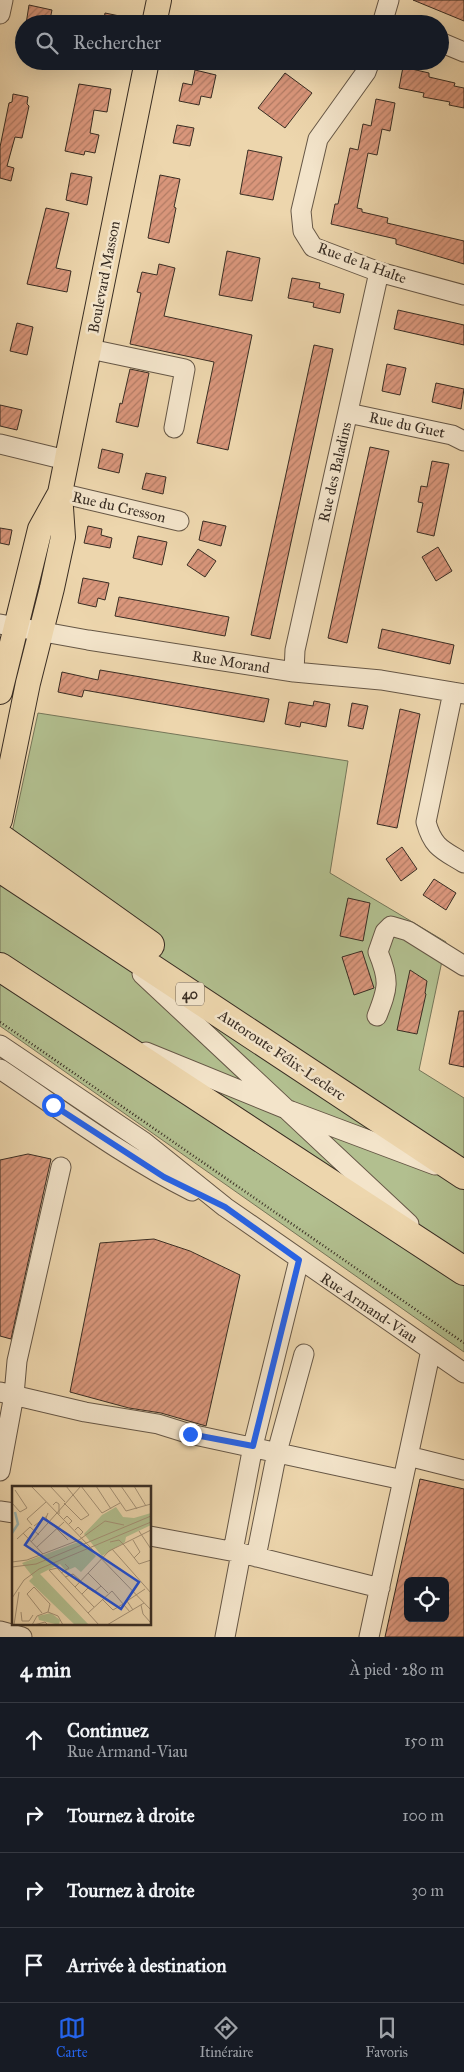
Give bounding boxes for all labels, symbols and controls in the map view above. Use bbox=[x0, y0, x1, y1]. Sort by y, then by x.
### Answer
search box bbox=[15, 15, 449, 70]
icon: search bbox=[33, 29, 61, 57]
text: Rechercher bbox=[73, 31, 161, 54]
street label: Boulevard Masson bbox=[84, 219, 124, 335]
street label: Rue de la Halte bbox=[315, 239, 409, 287]
street label: Rue du Guet bbox=[367, 408, 447, 442]
street label: Rue des Baladins bbox=[315, 420, 355, 524]
street label: Rue du Cresson bbox=[71, 488, 167, 526]
street label: Rue Morand bbox=[191, 647, 272, 677]
road number: 40 bbox=[176, 982, 204, 1006]
street label: Autoroute Félix-Leclerc bbox=[214, 1005, 349, 1104]
route start bbox=[42, 1094, 65, 1117]
street label: Rue Armand-Viau bbox=[317, 1269, 421, 1347]
route end bbox=[179, 1423, 202, 1446]
inset map bbox=[12, 1486, 151, 1624]
map controls bbox=[404, 1577, 449, 1622]
button: locate bbox=[404, 1577, 449, 1622]
text: 4 min bbox=[20, 1657, 71, 1683]
text: À pied · 280 m bbox=[350, 1660, 444, 1679]
text: Continuez bbox=[67, 1719, 149, 1742]
icon: ahead bbox=[20, 1726, 48, 1754]
text: 150 m bbox=[404, 1731, 444, 1750]
text: Rue Armand-Viau bbox=[67, 1742, 188, 1761]
icon: right bbox=[20, 1801, 48, 1829]
text: Tournez à droite bbox=[67, 1804, 195, 1827]
text: 100 m bbox=[402, 1806, 444, 1825]
icon: right bbox=[20, 1876, 48, 1904]
text: Tournez à droite bbox=[67, 1879, 195, 1902]
text: 30 m bbox=[411, 1881, 444, 1900]
icon: arrive bbox=[20, 1951, 48, 1979]
text: Arrivée à destination bbox=[67, 1954, 226, 1977]
tab: Carte bbox=[56, 2014, 88, 2061]
tab: Itinéraire bbox=[200, 2014, 253, 2061]
tab: Favoris bbox=[365, 2014, 408, 2061]

